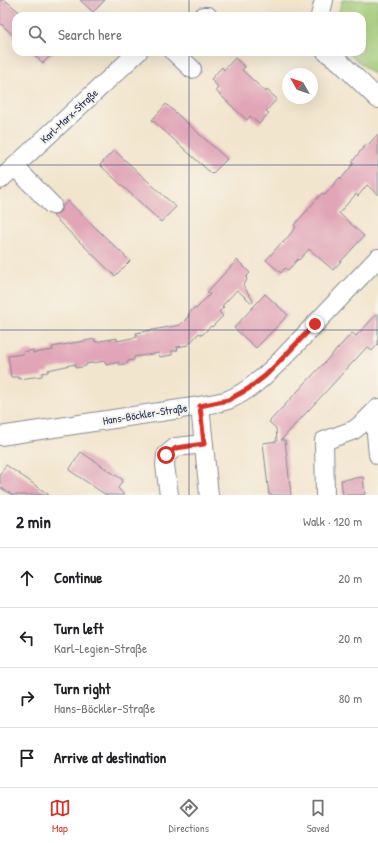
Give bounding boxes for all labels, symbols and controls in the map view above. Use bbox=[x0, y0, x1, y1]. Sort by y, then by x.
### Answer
search box bbox=[12, 12, 366, 56]
icon: search bbox=[26, 23, 48, 45]
text: Search here bbox=[58, 24, 122, 45]
north arrow bbox=[282, 68, 318, 104]
street label: Karl-Marx-Straße bbox=[37, 85, 101, 146]
route end bbox=[306, 315, 324, 333]
street label: Hans-Böckler-Straße bbox=[102, 400, 189, 428]
route start bbox=[157, 446, 175, 464]
text: 2 min bbox=[16, 510, 51, 533]
text: Walk · 120 m bbox=[303, 512, 362, 530]
icon: ahead bbox=[16, 567, 38, 589]
text: Continue bbox=[54, 567, 102, 588]
text: 20 m bbox=[338, 569, 362, 587]
text: Turn left bbox=[54, 618, 104, 639]
icon: left bbox=[16, 627, 38, 649]
text: 20 m bbox=[338, 629, 362, 647]
text: Karl-Legien-Straße bbox=[54, 639, 147, 657]
text: Turn right bbox=[54, 678, 110, 699]
icon: right bbox=[16, 687, 38, 709]
text: 80 m bbox=[339, 689, 362, 707]
text: Hans-Böckler-Straße bbox=[54, 699, 155, 717]
icon: arrive bbox=[16, 747, 38, 769]
text: Arrive at destination bbox=[54, 747, 166, 768]
tab: Map bbox=[49, 797, 71, 835]
tab: Directions bbox=[169, 797, 209, 835]
tab: Saved bbox=[307, 797, 329, 835]

